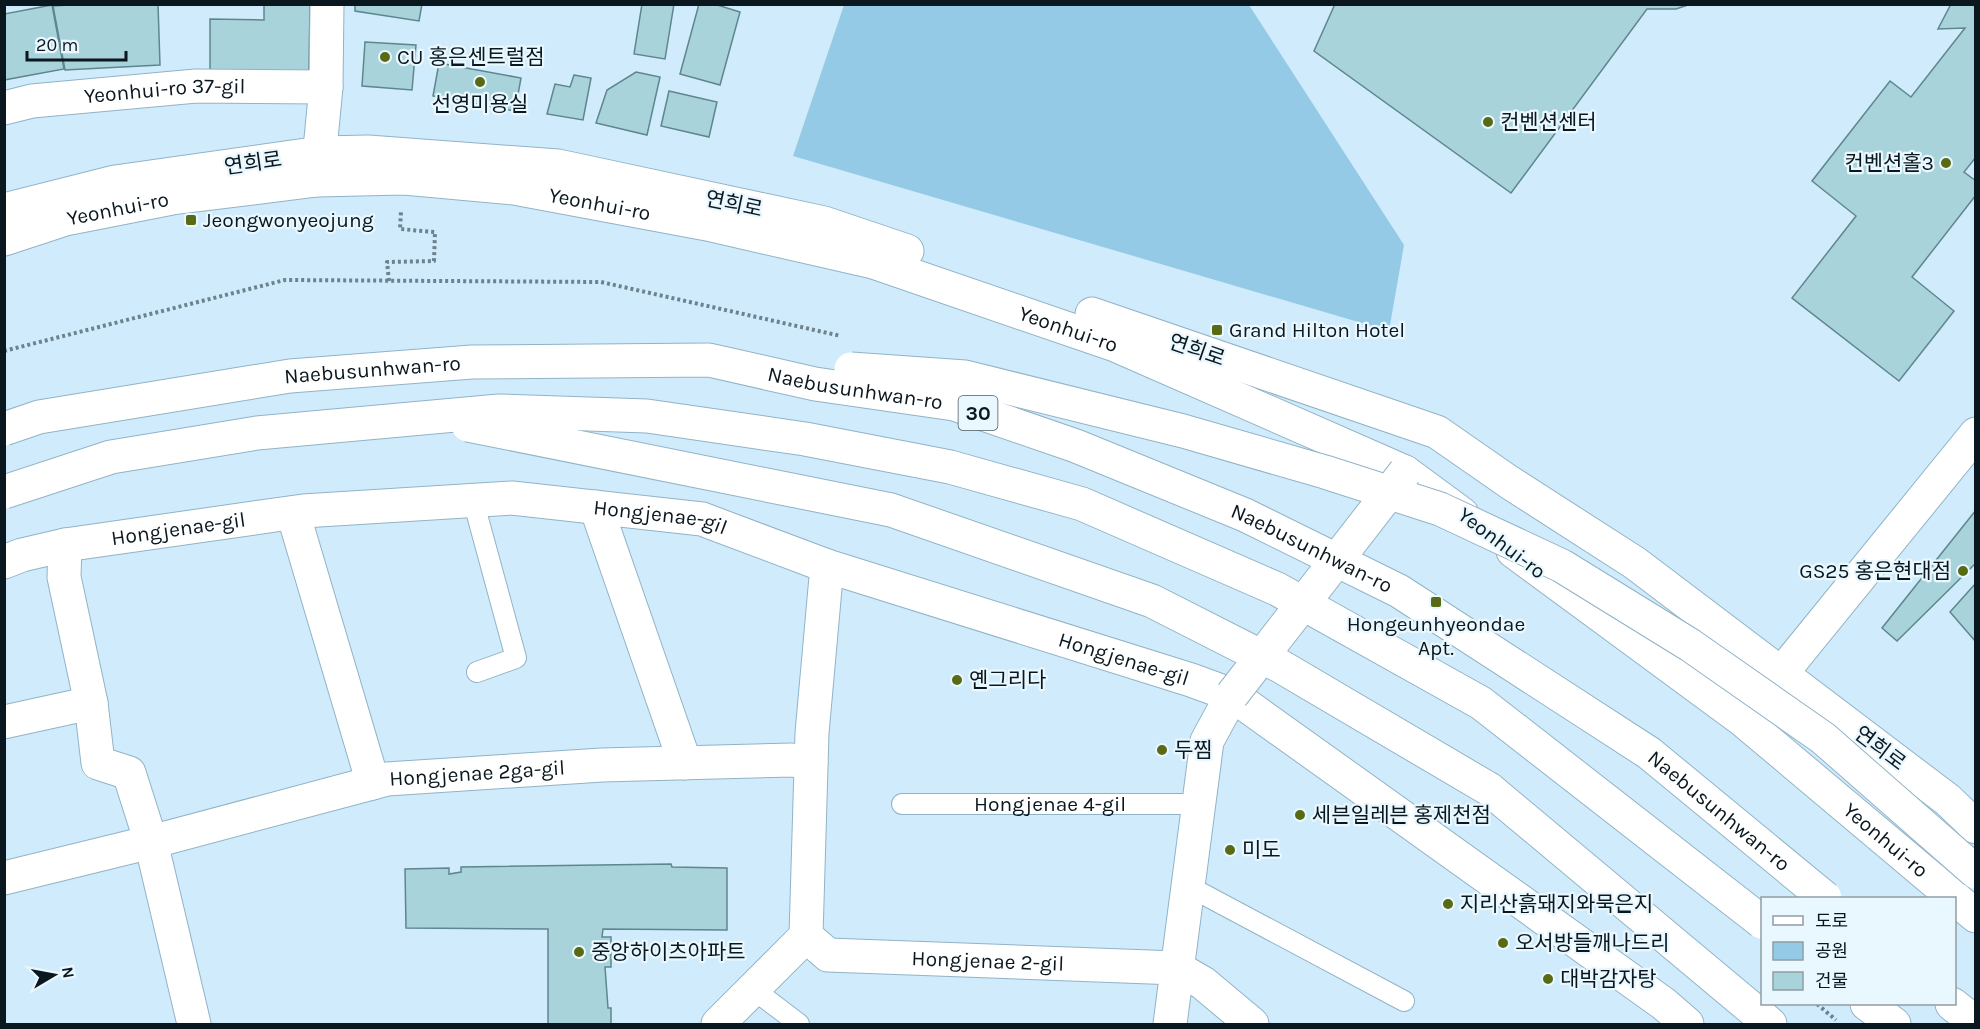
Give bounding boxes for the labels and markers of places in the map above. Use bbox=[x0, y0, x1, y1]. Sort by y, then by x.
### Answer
place label: CU 홍은센트럴점 bbox=[397, 45, 545, 69]
marker: CU 홍은센트럴점 bbox=[378, 50, 392, 64]
marker: 선영미용실 bbox=[473, 75, 487, 89]
place label: 선영미용실 bbox=[432, 92, 528, 116]
place label: 컨벤션센터 bbox=[1500, 110, 1597, 134]
marker: 컨벤션센터 bbox=[1481, 115, 1495, 129]
place label: 컨벤션홀3 bbox=[1844, 151, 1934, 175]
marker: 컨벤션홀3 bbox=[1939, 156, 1953, 170]
place label: Jeongwonyeojung bbox=[203, 208, 374, 232]
marker: Jeongwonyeojung bbox=[184, 213, 198, 227]
place label: Grand Hilton Hotel bbox=[1229, 318, 1405, 342]
marker: Grand Hilton Hotel bbox=[1210, 323, 1224, 337]
place label: GS25 홍은현대점 bbox=[1799, 559, 1951, 583]
marker: GS25 홍은현대점 bbox=[1956, 564, 1970, 578]
marker: Hongeunhyeondae Apt. bbox=[1429, 595, 1443, 609]
place label: Hongeunhyeondae Apt. bbox=[1347, 612, 1525, 660]
place label: 옌그리다 bbox=[969, 668, 1046, 692]
marker: 옌그리다 bbox=[950, 673, 964, 687]
place label: 두찜 bbox=[1174, 738, 1213, 762]
marker: 두찜 bbox=[1155, 743, 1169, 757]
place label: 세븐일레븐 홍제천점 bbox=[1312, 803, 1491, 827]
marker: 세븐일레븐 홍제천점 bbox=[1293, 808, 1307, 822]
place label: 미도 bbox=[1242, 838, 1281, 862]
marker: 미도 bbox=[1223, 843, 1237, 857]
place label: 지리산흙돼지와묵은지 bbox=[1460, 892, 1653, 916]
marker: 지리산흙돼지와묵은지 bbox=[1441, 897, 1455, 911]
place label: 오서방들깨나드리 bbox=[1515, 931, 1670, 955]
marker: 오서방들깨나드리 bbox=[1496, 936, 1510, 950]
place label: 중앙하이츠아파트 bbox=[591, 940, 746, 964]
marker: 중앙하이츠아파트 bbox=[572, 945, 586, 959]
place label: 대박감자탕 bbox=[1560, 967, 1657, 991]
marker: 대박감자탕 bbox=[1541, 972, 1555, 986]

